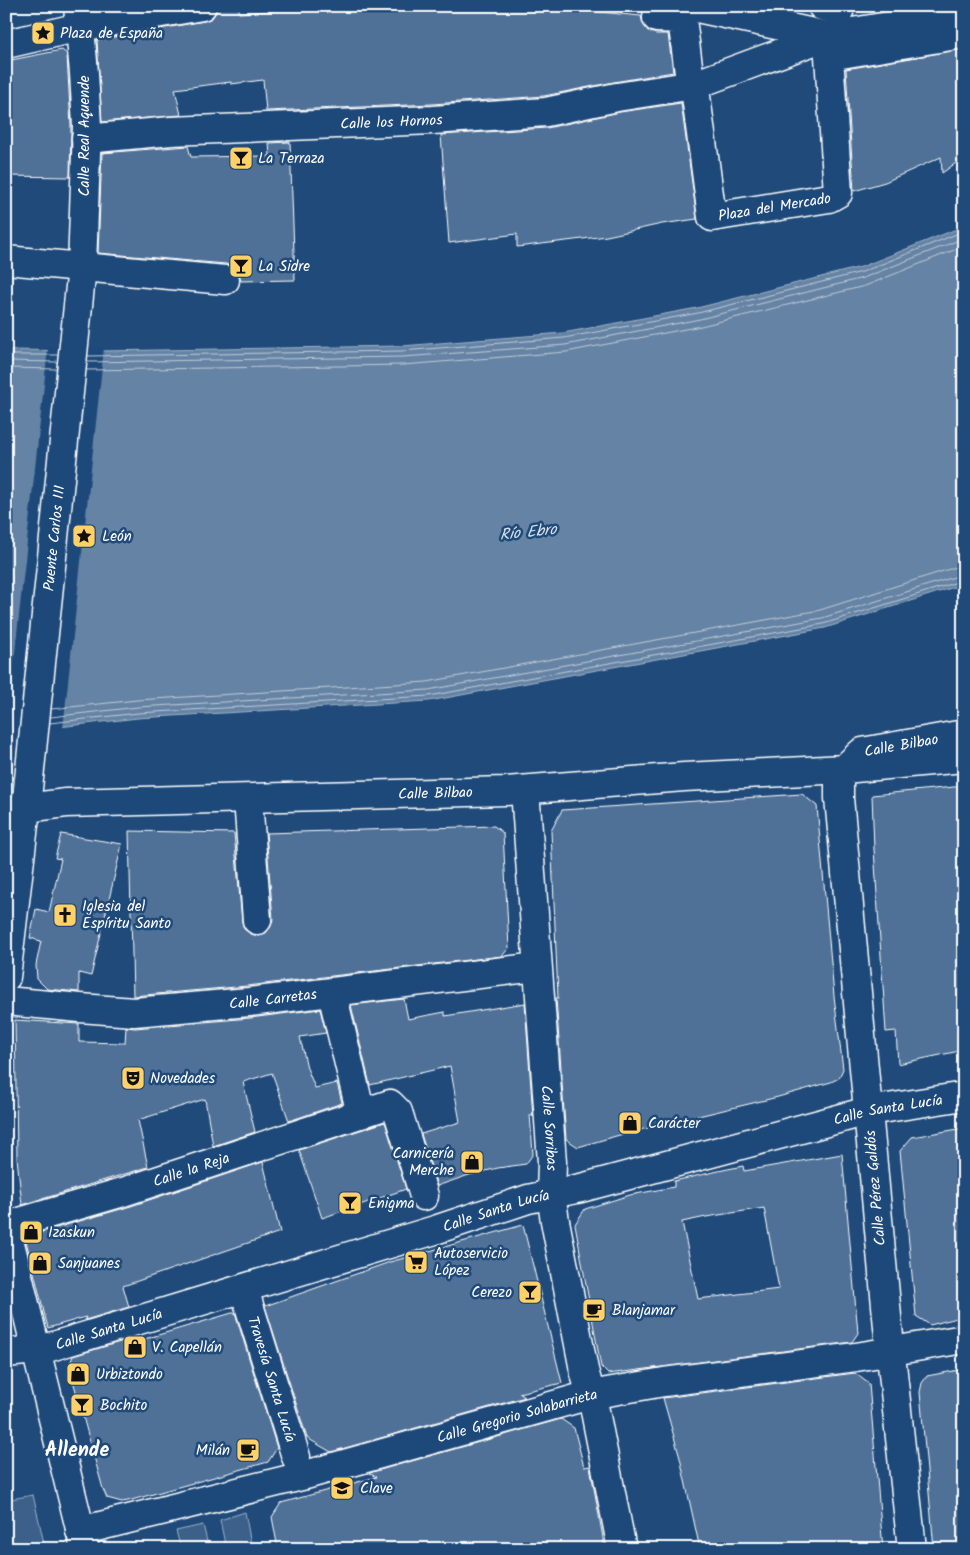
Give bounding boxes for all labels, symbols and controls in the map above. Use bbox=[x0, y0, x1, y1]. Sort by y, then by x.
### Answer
place icon: Plaza de España bbox=[30, 20, 56, 46]
place label: Plaza de España bbox=[60, 22, 163, 46]
street label: Calle Real Aquende bbox=[73, 75, 97, 196]
street label: Calle los Hornos bbox=[340, 108, 444, 137]
bar icon: La Terraza bbox=[228, 145, 254, 171]
place label: La Terraza bbox=[258, 147, 325, 171]
street label: Plaza del Mercado bbox=[716, 187, 833, 229]
bar icon: La Sidre bbox=[228, 253, 254, 279]
place label: La Sidre bbox=[258, 255, 310, 279]
street label: Puente Carlos III bbox=[38, 484, 72, 592]
water label: Río Ebro bbox=[498, 517, 560, 548]
place icon: León bbox=[71, 523, 97, 549]
place label: León bbox=[102, 525, 132, 549]
street label: Calle Bilbao bbox=[863, 728, 941, 764]
street label: Calle Bilbao bbox=[398, 781, 473, 807]
place label: Iglesia del Espíritu Santo bbox=[82, 895, 171, 936]
church icon: Iglesia del Espíritu Santo bbox=[52, 902, 78, 928]
street label: Calle Carretas bbox=[228, 983, 319, 1017]
theatre icon: Novedades bbox=[120, 1065, 146, 1091]
place label: Novedades bbox=[150, 1067, 216, 1091]
street label: Calle Sorribas bbox=[533, 1085, 563, 1172]
street label: Calle Santa Lucía bbox=[831, 1089, 944, 1133]
shop icon: Carácter bbox=[617, 1110, 643, 1136]
place label: Carácter bbox=[648, 1112, 701, 1136]
street label: Calle Pérez Galdós bbox=[859, 1129, 893, 1247]
place label: Carnicería Merche bbox=[392, 1142, 454, 1183]
street label: Calle la Reja bbox=[150, 1147, 233, 1194]
shop icon: Carnicería Merche bbox=[459, 1149, 485, 1175]
street label: Calle Santa Lucía bbox=[440, 1184, 552, 1240]
bar icon: Enigma bbox=[337, 1190, 363, 1216]
place label: Enigma bbox=[368, 1192, 414, 1216]
shop icon: Izaskun bbox=[18, 1219, 44, 1245]
place label: Izaskun bbox=[48, 1221, 95, 1245]
place label: Autoservicio López bbox=[434, 1242, 508, 1283]
supermarket icon: Autoservicio López bbox=[403, 1249, 429, 1275]
shop icon: Sanjuanes bbox=[27, 1250, 53, 1276]
place label: Sanjuanes bbox=[58, 1252, 121, 1276]
bar icon: Cerezo bbox=[517, 1279, 543, 1305]
place label: Cerezo bbox=[471, 1281, 512, 1305]
cafe icon: Blanjamar bbox=[581, 1297, 607, 1323]
place label: Blanjamar bbox=[612, 1299, 676, 1323]
street label: Calle Santa Lucía bbox=[53, 1302, 166, 1358]
street label: Travesía Santa Lucía bbox=[240, 1314, 302, 1446]
shop icon: V. Capellán bbox=[122, 1334, 148, 1360]
place label: V. Capellán bbox=[152, 1336, 222, 1360]
shop icon: Urbiztondo bbox=[65, 1361, 91, 1387]
place label: Urbiztondo bbox=[96, 1363, 163, 1387]
street label: Calle Gregorio Solabarrieta bbox=[434, 1383, 599, 1451]
bar icon: Bochito bbox=[69, 1392, 95, 1418]
place label: Bochito bbox=[100, 1394, 147, 1418]
district label: Allende bbox=[45, 1435, 110, 1467]
cafe icon: Milán bbox=[235, 1437, 261, 1463]
place label: Milán bbox=[196, 1439, 230, 1463]
school or university icon: Clave bbox=[329, 1475, 355, 1501]
place label: Clave bbox=[360, 1477, 393, 1501]

